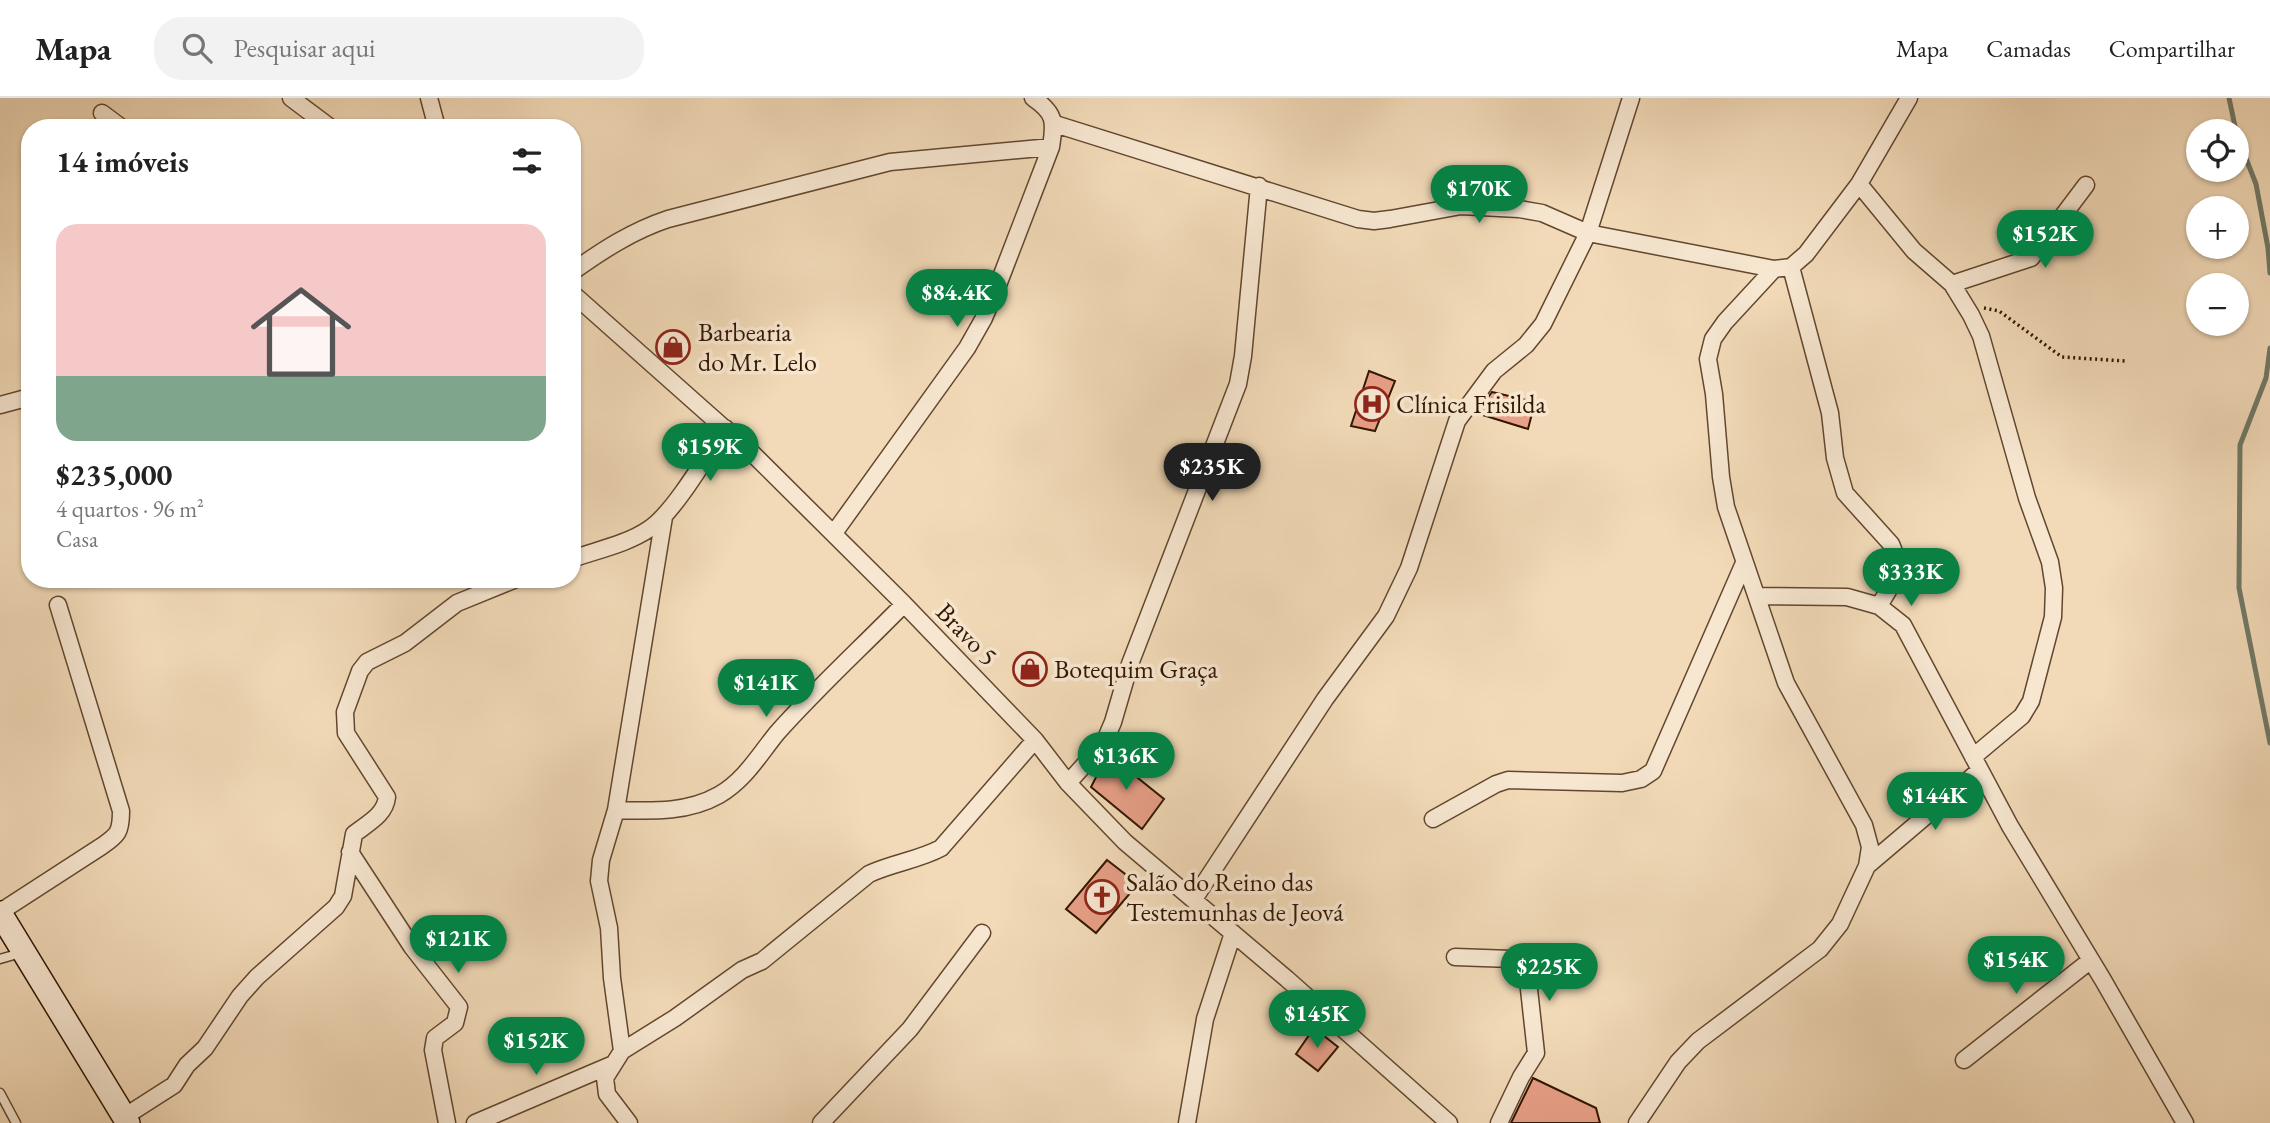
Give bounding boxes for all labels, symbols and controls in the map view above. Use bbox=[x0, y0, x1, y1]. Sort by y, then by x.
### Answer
search box bbox=[154, 17, 644, 80]
text: Mapa bbox=[35, 27, 112, 70]
icon: search bbox=[178, 29, 216, 67]
text: Pesquisar aqui bbox=[234, 31, 376, 65]
text: Mapa bbox=[1896, 33, 1948, 64]
text: Camadas bbox=[1986, 33, 2071, 64]
text: Compartilhar bbox=[2109, 33, 2235, 64]
map controls bbox=[2186, 119, 2249, 336]
button: locate bbox=[2186, 119, 2249, 182]
text: 14 imóveis bbox=[56, 142, 189, 181]
icon: filters bbox=[508, 142, 546, 180]
pin: $170K bbox=[1430, 166, 1528, 225]
text: $170K bbox=[1447, 173, 1511, 203]
button: + bbox=[2186, 196, 2249, 259]
pin: $152K bbox=[1996, 211, 2094, 270]
text: $152K bbox=[2013, 218, 2077, 248]
icon: home bbox=[238, 269, 364, 395]
pin: $84.4K bbox=[900, 270, 1014, 329]
button: − bbox=[2186, 273, 2249, 336]
text: $84.4K bbox=[922, 277, 992, 307]
place label: Barbearia do Mr. Lelo bbox=[698, 315, 817, 379]
shop icon: Barbearia do Mr. Lelo bbox=[654, 328, 692, 366]
hospital icon: Clínica Frisilda bbox=[1353, 385, 1391, 423]
place label: Clínica Frisilda bbox=[1396, 387, 1546, 421]
pin: $159K bbox=[661, 424, 759, 483]
text: $159K bbox=[678, 431, 742, 461]
pin: $235K bbox=[1163, 444, 1261, 503]
text: $235K bbox=[1180, 451, 1244, 481]
text: $235,000 bbox=[56, 455, 172, 494]
text: 4 quartos · 96 m² bbox=[56, 494, 204, 524]
text: Casa bbox=[56, 524, 98, 554]
pin: $333K bbox=[1862, 548, 1960, 608]
text: $333K bbox=[1879, 556, 1943, 586]
street label: Bravo 5 bbox=[929, 595, 1005, 673]
shop icon: Botequim Graça bbox=[1011, 650, 1049, 688]
place label: Botequim Graça bbox=[1054, 652, 1218, 686]
pin: $141K bbox=[717, 660, 815, 719]
text: $141K bbox=[734, 667, 798, 697]
pin: $136K bbox=[1077, 732, 1175, 792]
text: $136K bbox=[1094, 740, 1158, 770]
pin: $144K bbox=[1886, 772, 1984, 832]
text: $144K bbox=[1903, 780, 1967, 810]
place label: Salão do Reino das Testemunhas de Jeová bbox=[1126, 865, 1344, 929]
church icon: Salão do Reino das Testemunhas de Jeová bbox=[1083, 878, 1121, 916]
pin: $121K bbox=[409, 916, 507, 975]
text: $121K bbox=[426, 923, 490, 953]
pin: $154K bbox=[1967, 936, 2065, 996]
pin: $225K bbox=[1500, 944, 1598, 1003]
text: $154K bbox=[1984, 944, 2048, 974]
text: $225K bbox=[1517, 951, 1581, 981]
pin: $145K bbox=[1268, 990, 1366, 1050]
text: $145K bbox=[1285, 998, 1349, 1028]
pin: $152K bbox=[487, 1018, 585, 1077]
text: $152K bbox=[504, 1025, 568, 1055]

